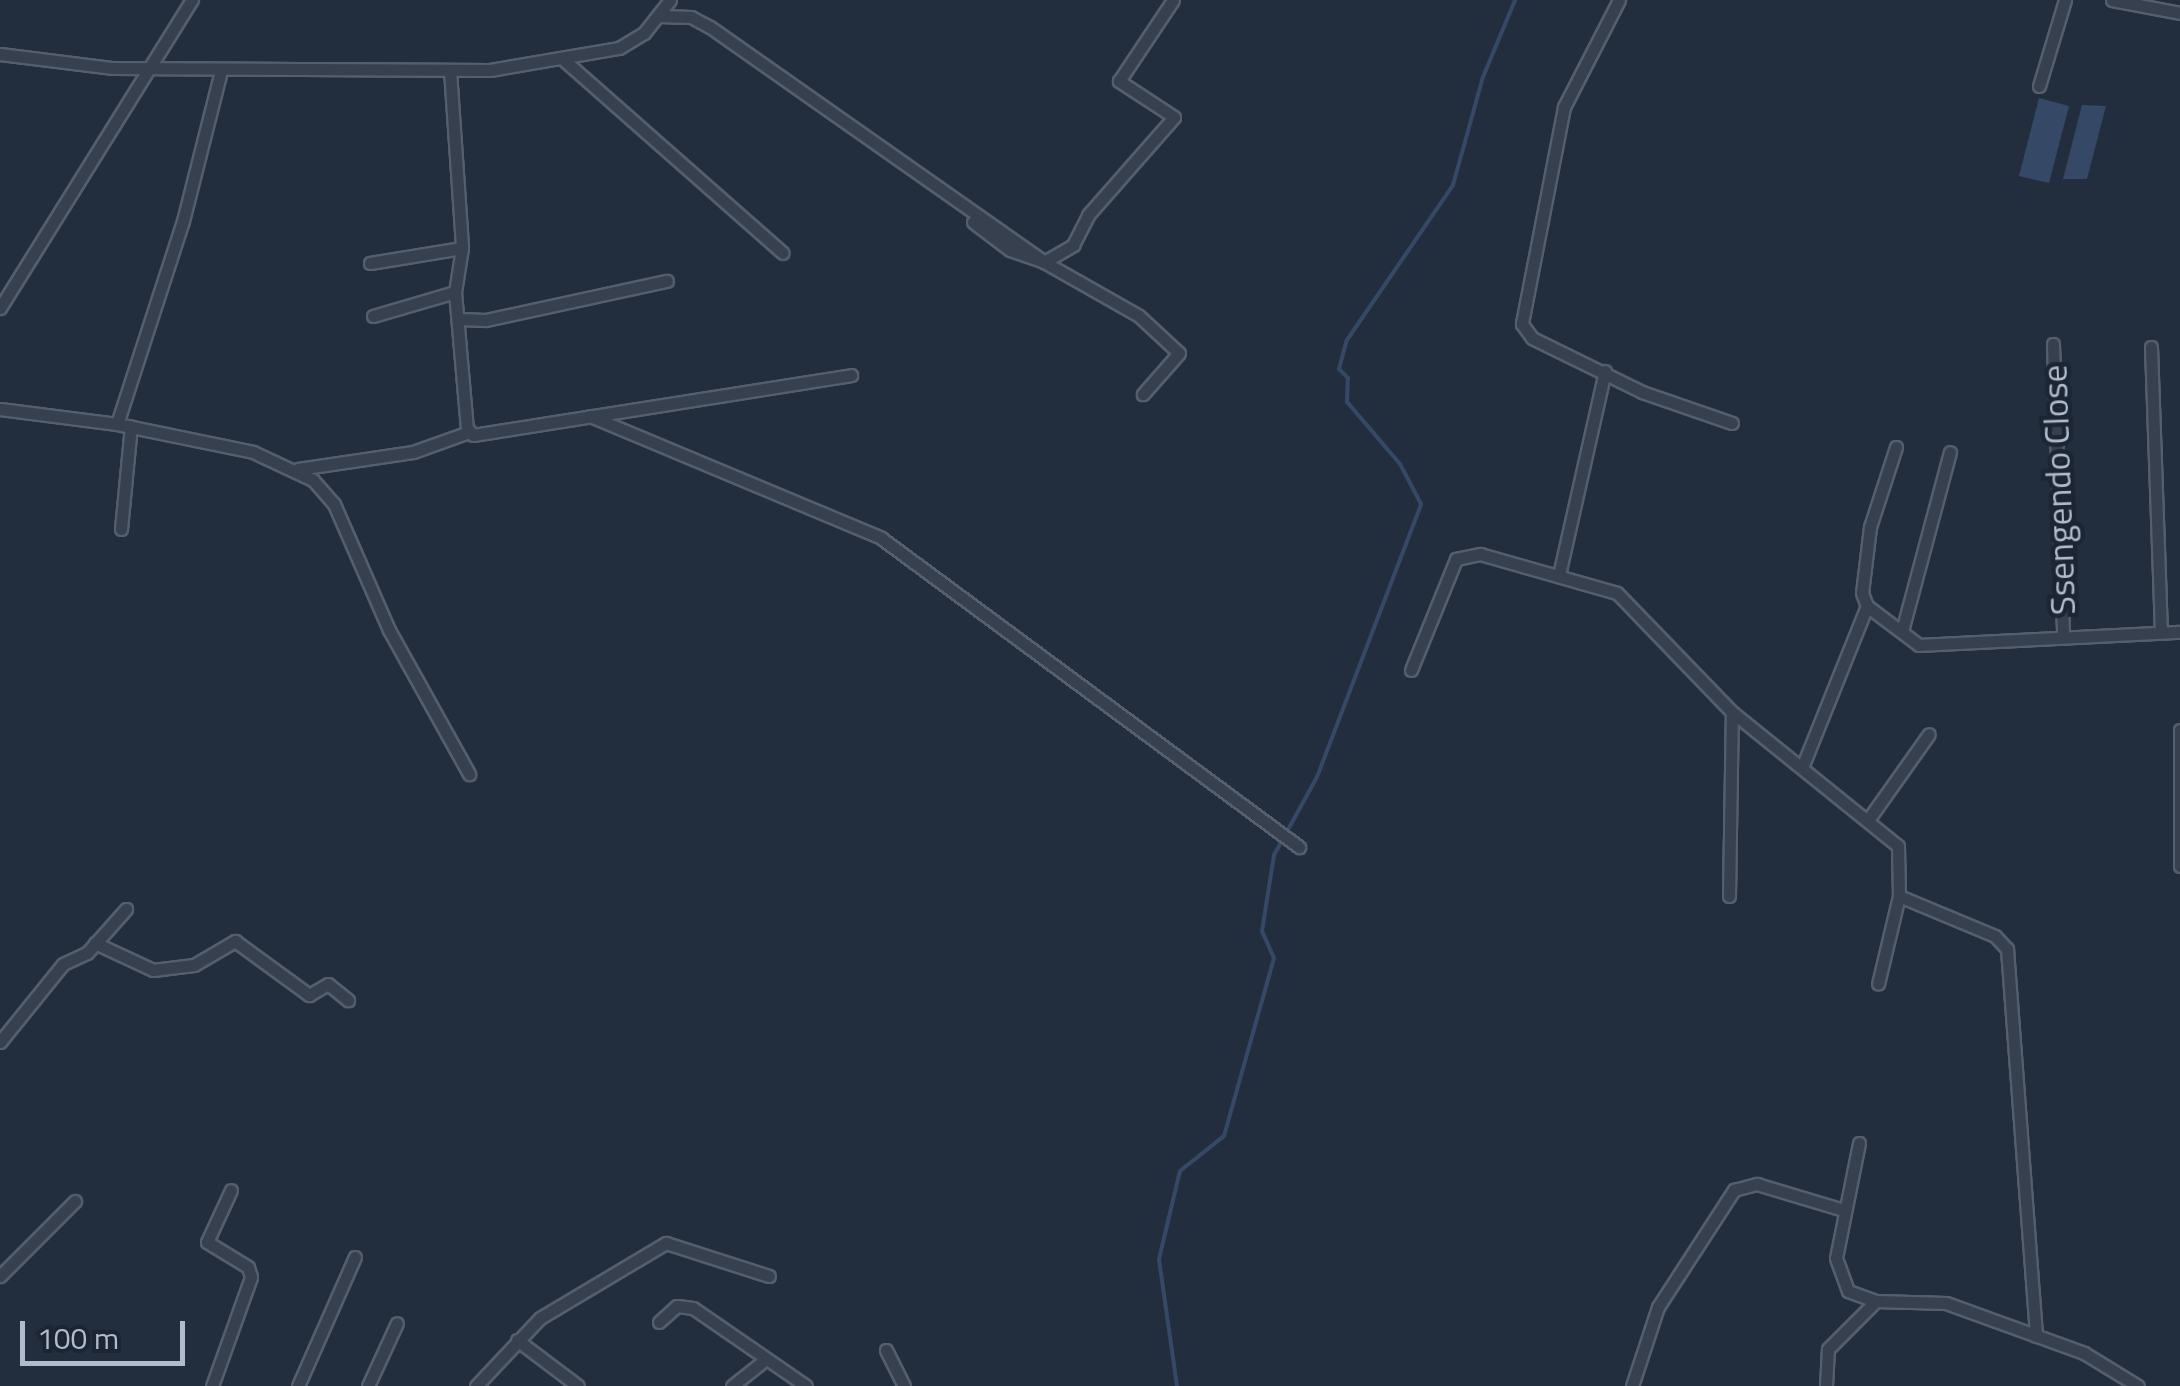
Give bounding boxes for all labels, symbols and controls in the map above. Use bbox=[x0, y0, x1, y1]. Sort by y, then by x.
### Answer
street label: Ssengendo Close bbox=[2033, 364, 2083, 616]
scale bar bbox=[25, 1301, 190, 1363]
text: 100 m bbox=[37, 1315, 119, 1361]

